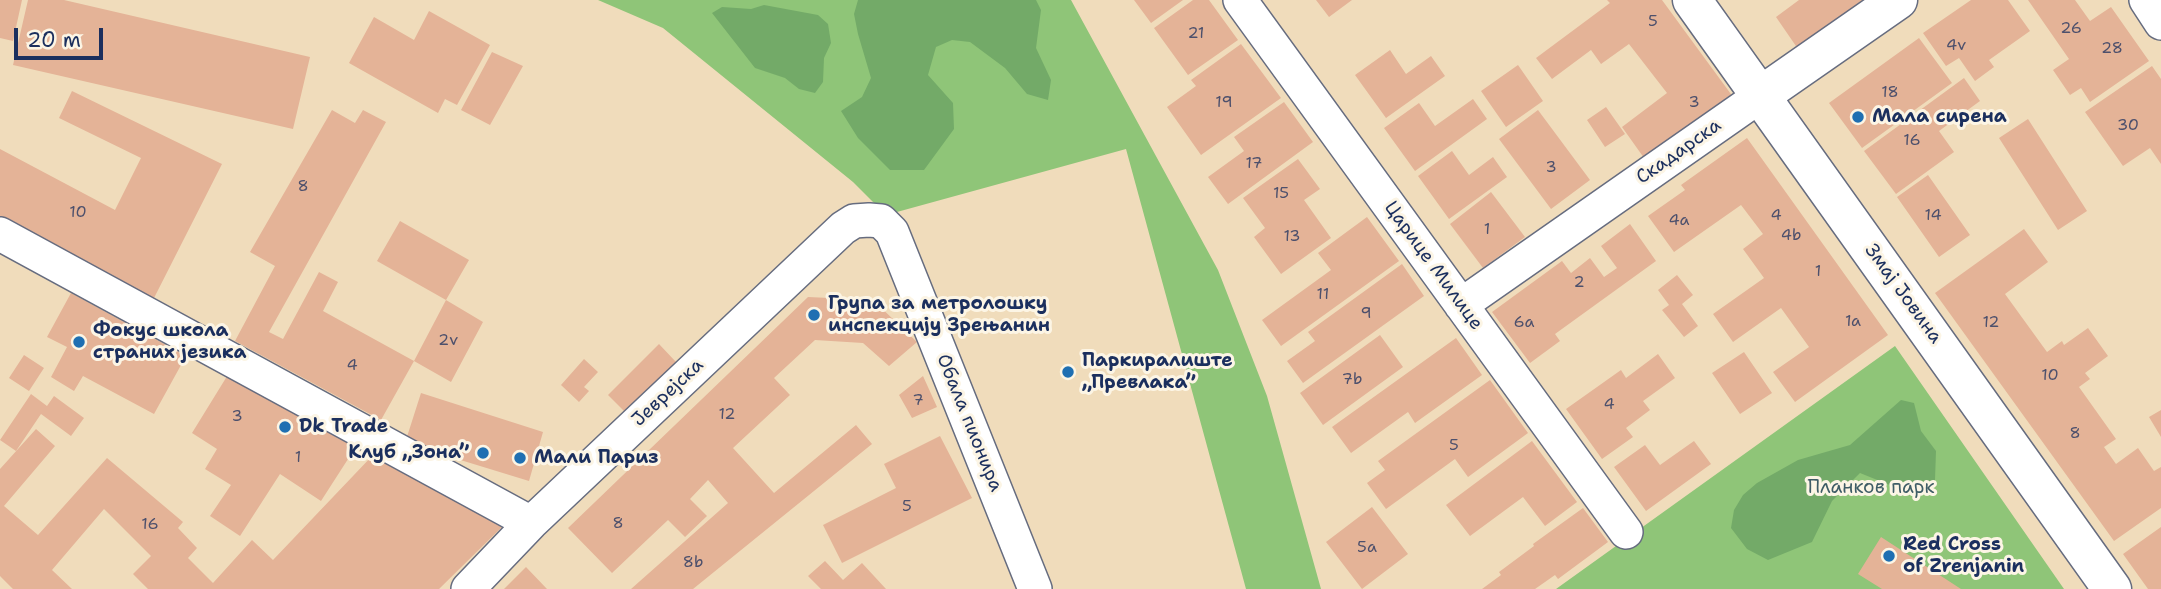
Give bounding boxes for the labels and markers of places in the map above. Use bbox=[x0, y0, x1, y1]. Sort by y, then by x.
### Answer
place label: Мала сирена bbox=[1872, 106, 2007, 128]
marker: Мала сирена bbox=[1850, 109, 1866, 125]
place label: Група за метролошку инспекцију Зрењанин bbox=[828, 293, 1050, 337]
marker: Група за метролошку инспекцију Зрењанин bbox=[806, 307, 822, 323]
place label: Фокус школа страних језика bbox=[93, 320, 247, 364]
marker: Фокус школа страних језика bbox=[71, 334, 87, 350]
place label: Паркиралиште „Превлака” bbox=[1082, 350, 1233, 394]
marker: Паркиралиште „Превлака” bbox=[1060, 364, 1076, 380]
place label: Dk Trade bbox=[299, 416, 388, 438]
marker: Dk Trade bbox=[277, 419, 293, 435]
place label: Клуб „Зона” bbox=[348, 442, 469, 464]
marker: Клуб „Зона” bbox=[475, 445, 491, 461]
place label: Мали Париз bbox=[534, 447, 658, 469]
marker: Мали Париз bbox=[512, 450, 528, 466]
place label: Red Cross of Zrenjanin bbox=[1903, 534, 2024, 578]
marker: Red Cross of Zrenjanin bbox=[1881, 548, 1897, 564]

